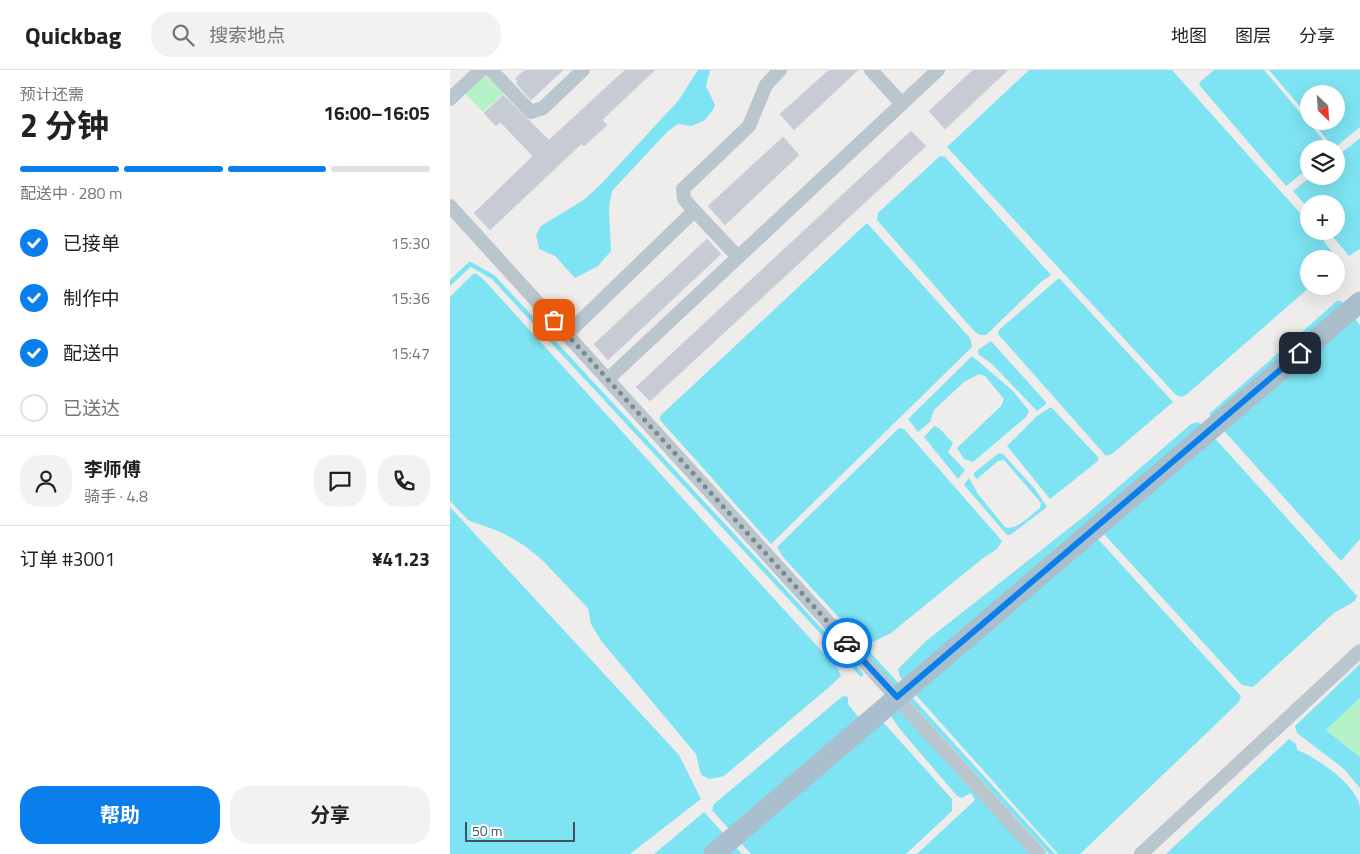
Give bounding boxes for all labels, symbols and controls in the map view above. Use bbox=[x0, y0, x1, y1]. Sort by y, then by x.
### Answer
search box bbox=[151, 12, 501, 57]
text: Quickbag bbox=[25, 17, 121, 53]
text: 搜索地点 bbox=[209, 20, 285, 49]
icon: search bbox=[169, 21, 197, 49]
text: 地图 bbox=[1171, 22, 1207, 49]
text: 图层 bbox=[1235, 22, 1271, 49]
text: 分享 bbox=[1299, 22, 1335, 49]
text: 预计还需 bbox=[20, 82, 84, 106]
north arrow bbox=[1300, 85, 1345, 130]
map controls bbox=[1300, 85, 1345, 295]
text: 16:00–16:05 bbox=[323, 98, 430, 127]
text: 2 分钟 bbox=[20, 101, 109, 149]
button: layers bbox=[1300, 140, 1345, 185]
text: 配送中 · 280 m bbox=[20, 181, 122, 205]
button: + bbox=[1300, 195, 1345, 240]
text: 已接单 bbox=[63, 228, 120, 257]
icon: check bbox=[20, 229, 48, 257]
text: 15:30 bbox=[391, 231, 430, 255]
button: − bbox=[1300, 250, 1345, 295]
text: 制作中 bbox=[63, 283, 120, 312]
icon: check bbox=[20, 284, 48, 312]
text: 15:36 bbox=[391, 286, 430, 310]
pin bbox=[533, 299, 575, 341]
icon: bag bbox=[540, 306, 568, 334]
pin bbox=[1279, 332, 1321, 374]
text: 配送中 bbox=[63, 338, 120, 367]
icon: check bbox=[20, 339, 48, 367]
icon: home bbox=[1286, 339, 1314, 367]
text: 15:47 bbox=[391, 341, 430, 365]
text: 已送达 bbox=[63, 393, 120, 422]
text: 李师傅 bbox=[84, 454, 141, 483]
button: person bbox=[20, 455, 72, 507]
button: chat bbox=[314, 455, 366, 507]
button: phone bbox=[378, 455, 430, 507]
text: 骑手 · 4.8 bbox=[84, 484, 148, 508]
text: 订单 #3001 bbox=[20, 544, 115, 573]
text: ¥41.23 bbox=[372, 544, 430, 573]
courier bbox=[822, 618, 872, 668]
icon: car bbox=[833, 629, 861, 657]
button: 帮助 bbox=[20, 786, 220, 844]
button: 分享 bbox=[230, 786, 430, 844]
scale bar bbox=[465, 819, 575, 842]
text: 50 m bbox=[472, 820, 502, 841]

